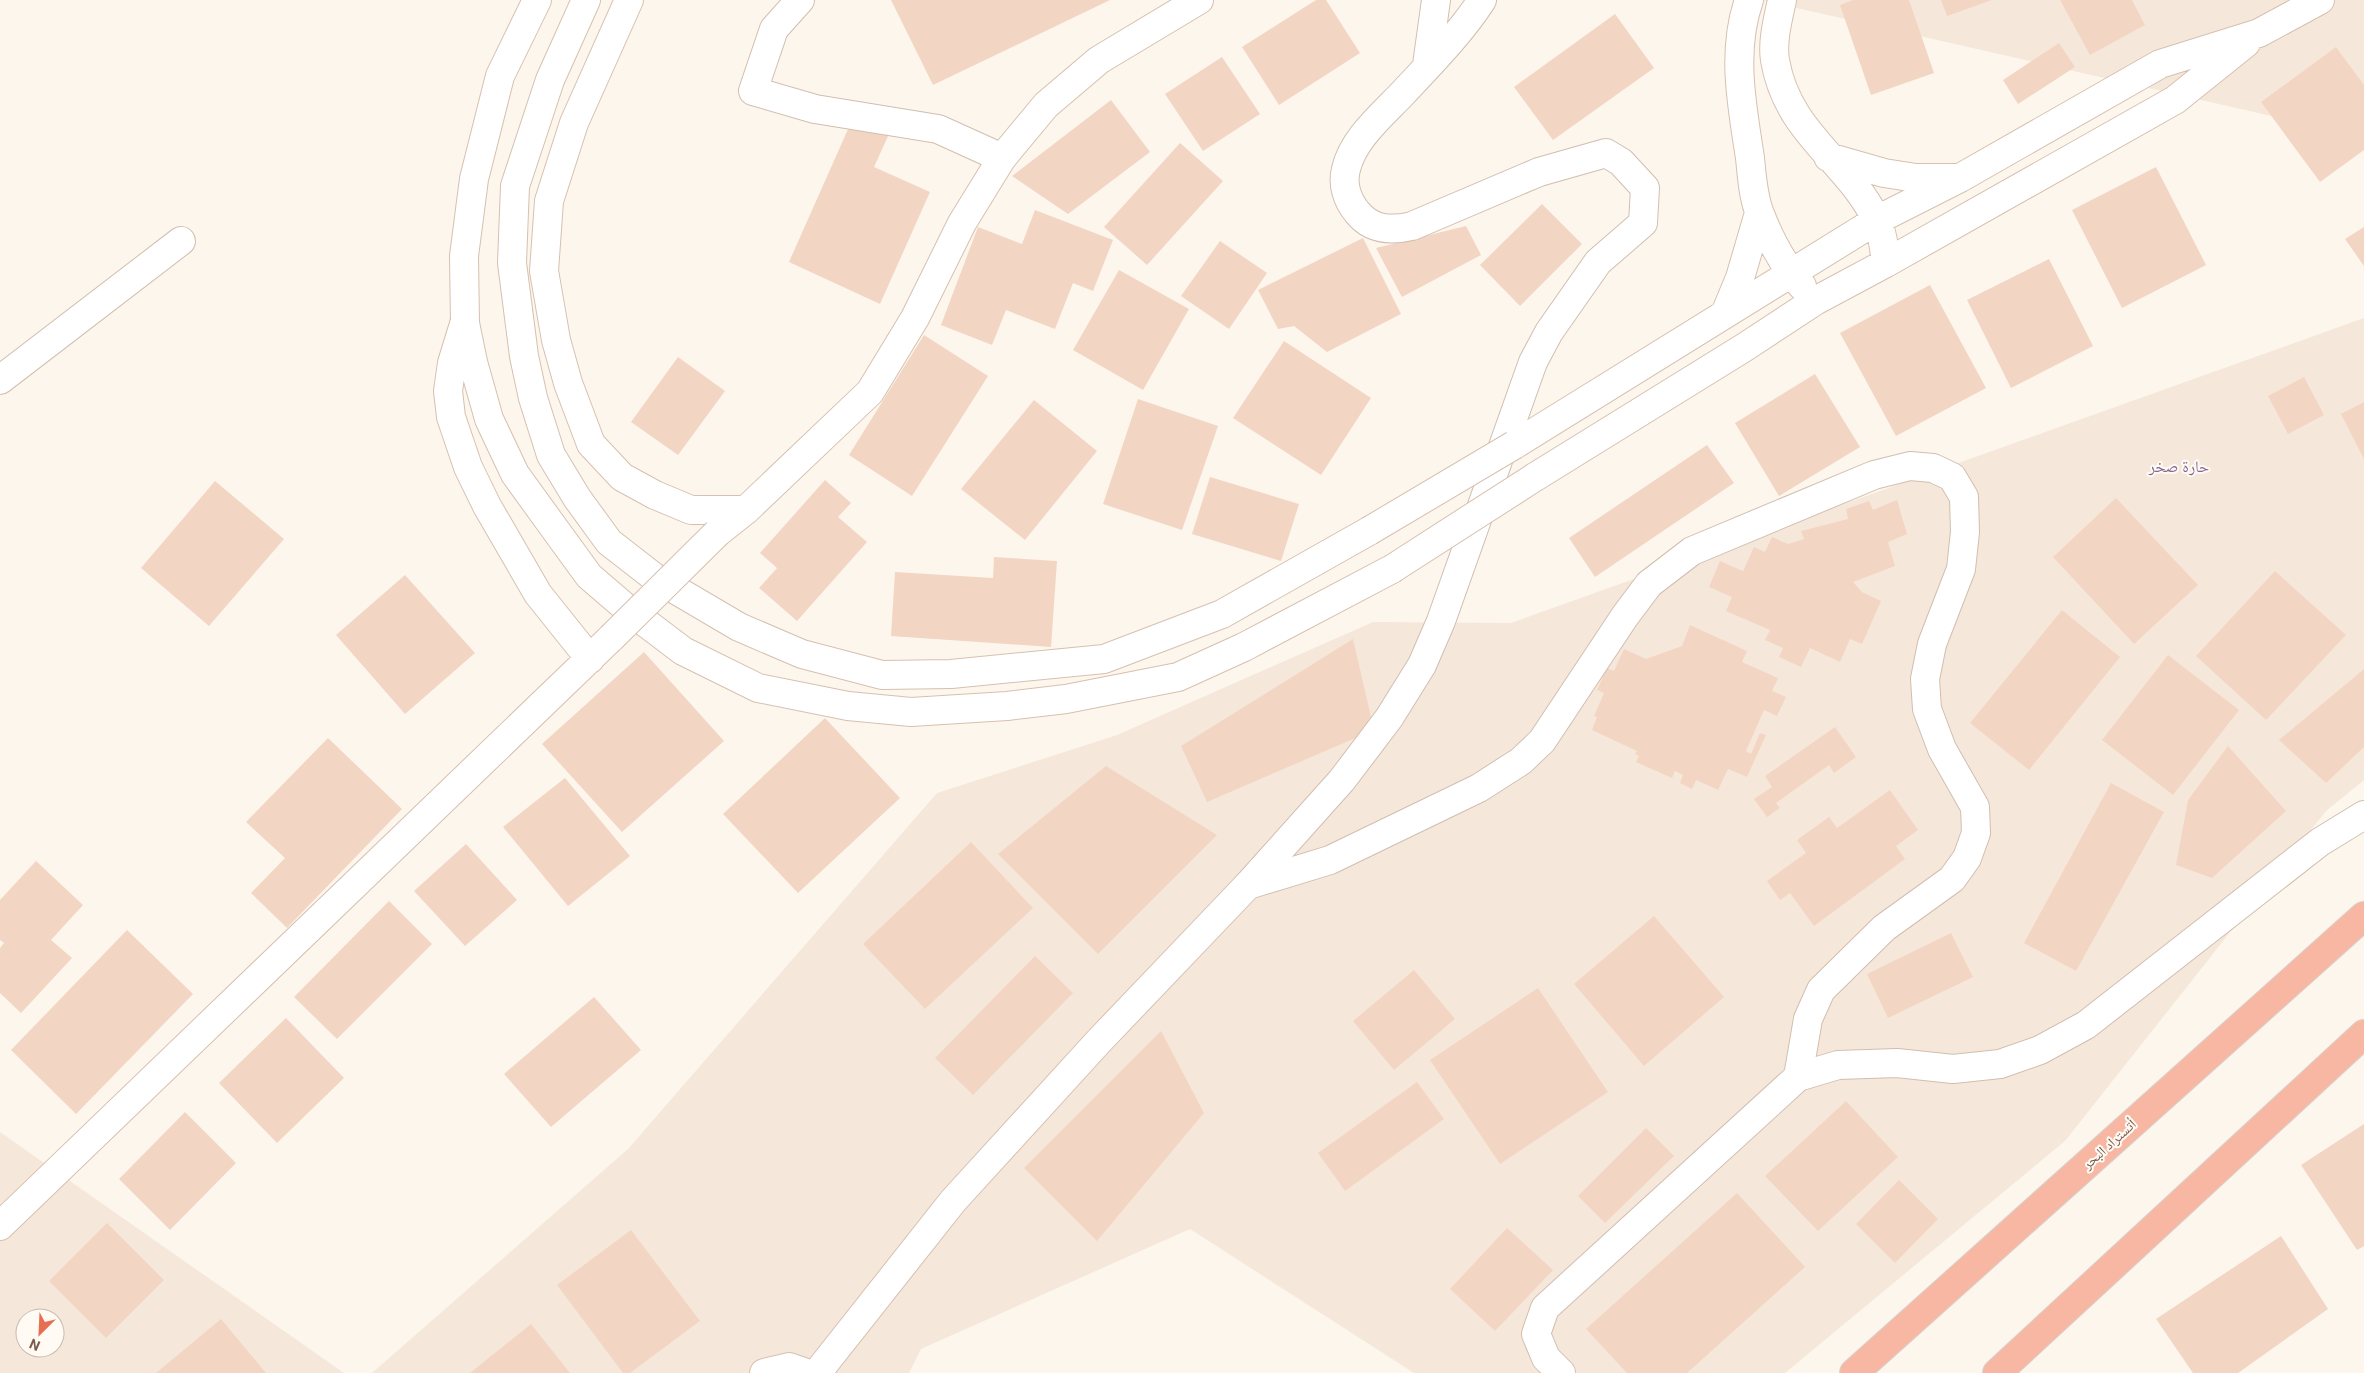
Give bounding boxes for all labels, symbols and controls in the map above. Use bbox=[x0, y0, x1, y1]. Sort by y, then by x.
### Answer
district label: حارة صخر bbox=[2148, 457, 2209, 476]
street label: أتستراد البحر bbox=[2078, 1116, 2140, 1173]
north arrow bbox=[15, 1308, 65, 1358]
text: N bbox=[27, 1336, 42, 1354]

